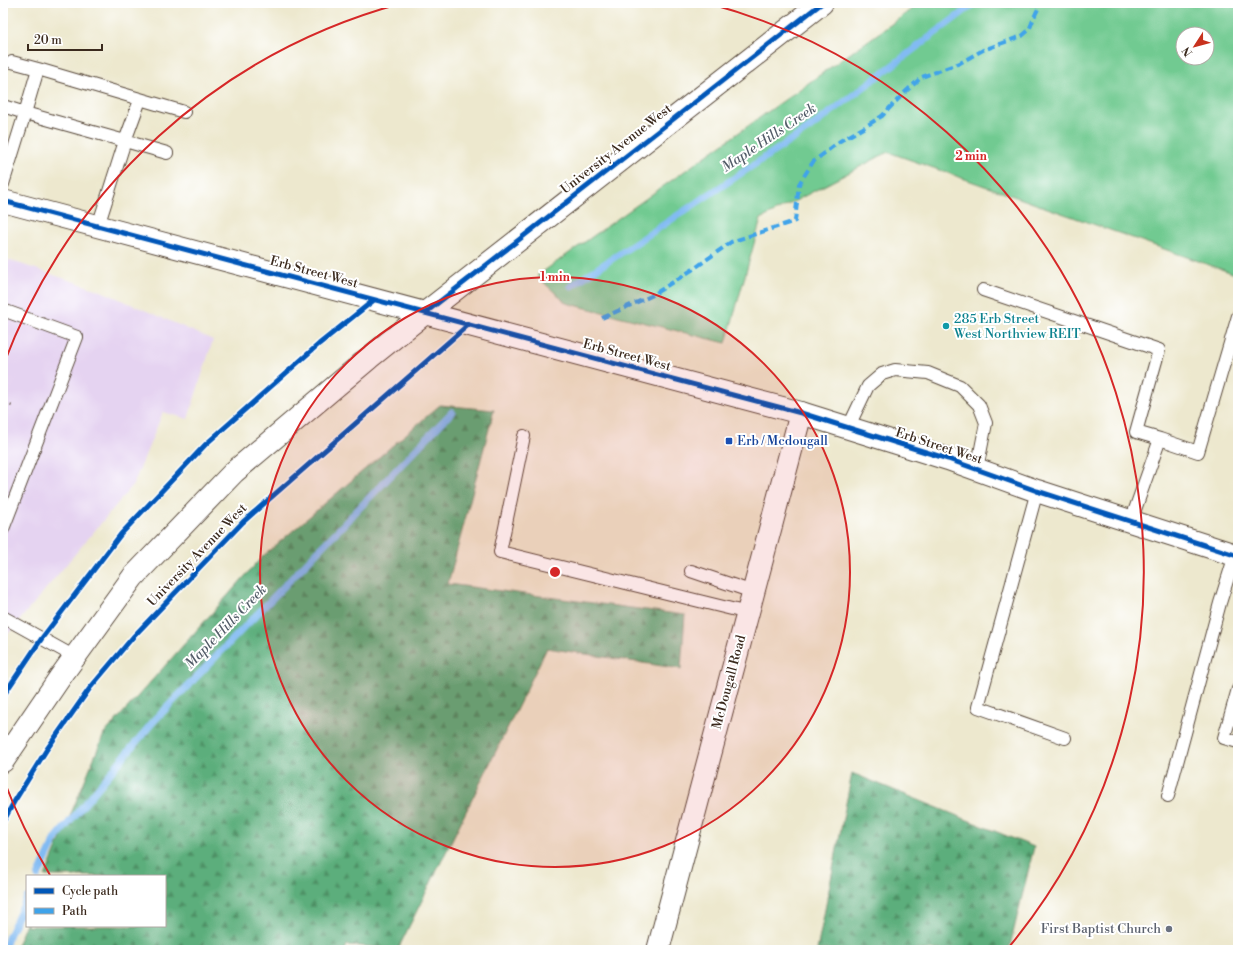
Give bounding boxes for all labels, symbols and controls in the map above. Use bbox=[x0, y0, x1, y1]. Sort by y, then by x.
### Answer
scale bar bbox=[28, 26, 102, 52]
north arrow bbox=[1175, 26, 1215, 66]
text: 20 m bbox=[34, 33, 62, 48]
text: N bbox=[1179, 43, 1196, 59]
street label: University Avenue West bbox=[557, 100, 675, 197]
water label: Maple Hills Creek bbox=[718, 100, 820, 176]
text: 2 min bbox=[955, 149, 987, 164]
street label: Erb Street West bbox=[268, 253, 360, 292]
text: 1 min bbox=[540, 270, 571, 285]
place label: 285 Erb Street West Northview REIT bbox=[953, 311, 1081, 342]
marker: 285 Erb Street West Northview REIT bbox=[941, 321, 951, 331]
street label: Erb Street West bbox=[581, 336, 673, 375]
street label: Erb Street West bbox=[893, 424, 985, 468]
place label: Erb / Mcdougall bbox=[737, 433, 828, 449]
marker: Erb / Mcdougall bbox=[724, 436, 734, 446]
street label: University Avenue West bbox=[144, 500, 250, 610]
centre of rings bbox=[548, 565, 562, 579]
water label: Maple Hills Creek bbox=[181, 581, 271, 673]
street label: McDougall Road bbox=[709, 633, 749, 731]
legend bbox=[26, 875, 166, 927]
text: Cycle path bbox=[62, 884, 118, 899]
text: Path bbox=[62, 904, 87, 919]
place label: First Baptist Church bbox=[1041, 921, 1161, 937]
marker: First Baptist Church bbox=[1164, 924, 1174, 934]

